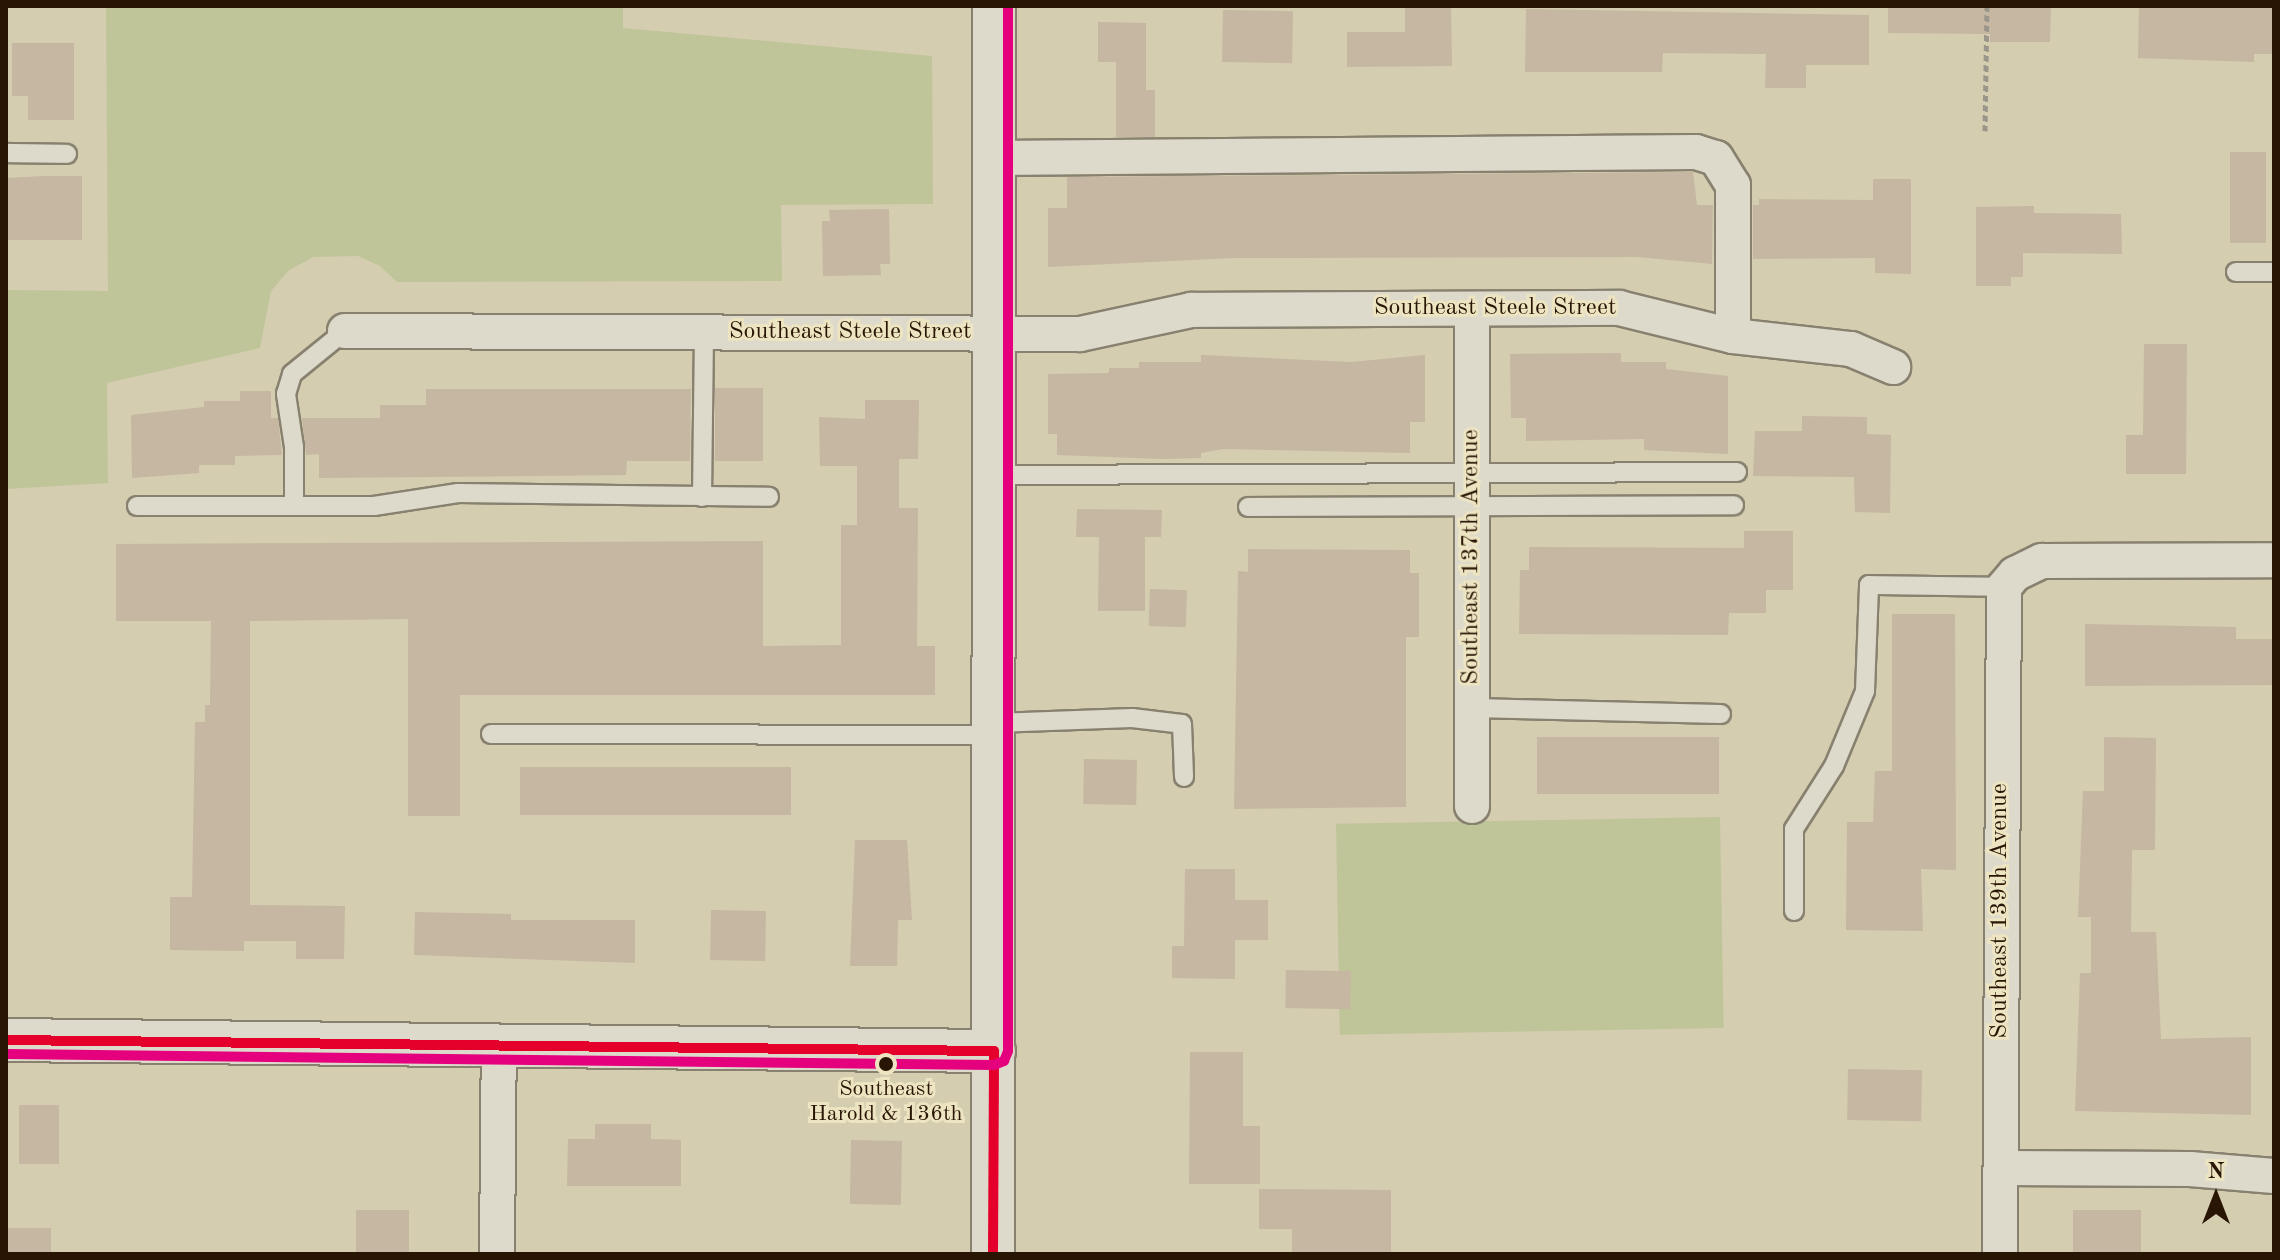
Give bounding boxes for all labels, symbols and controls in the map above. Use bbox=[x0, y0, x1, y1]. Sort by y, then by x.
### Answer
street label: Southeast Steele Street bbox=[1374, 295, 1616, 323]
street label: Southeast Steele Street bbox=[729, 319, 971, 347]
street label: Southeast 137th Avenue bbox=[1458, 429, 1486, 685]
street label: Southeast 139th Avenue bbox=[1987, 783, 2015, 1039]
marker: Southeast Harold & 136th bbox=[878, 1056, 894, 1072]
place label: Southeast Harold & 136th bbox=[809, 1076, 963, 1128]
north arrow bbox=[2176, 1156, 2256, 1236]
text: N bbox=[2208, 1161, 2224, 1183]

